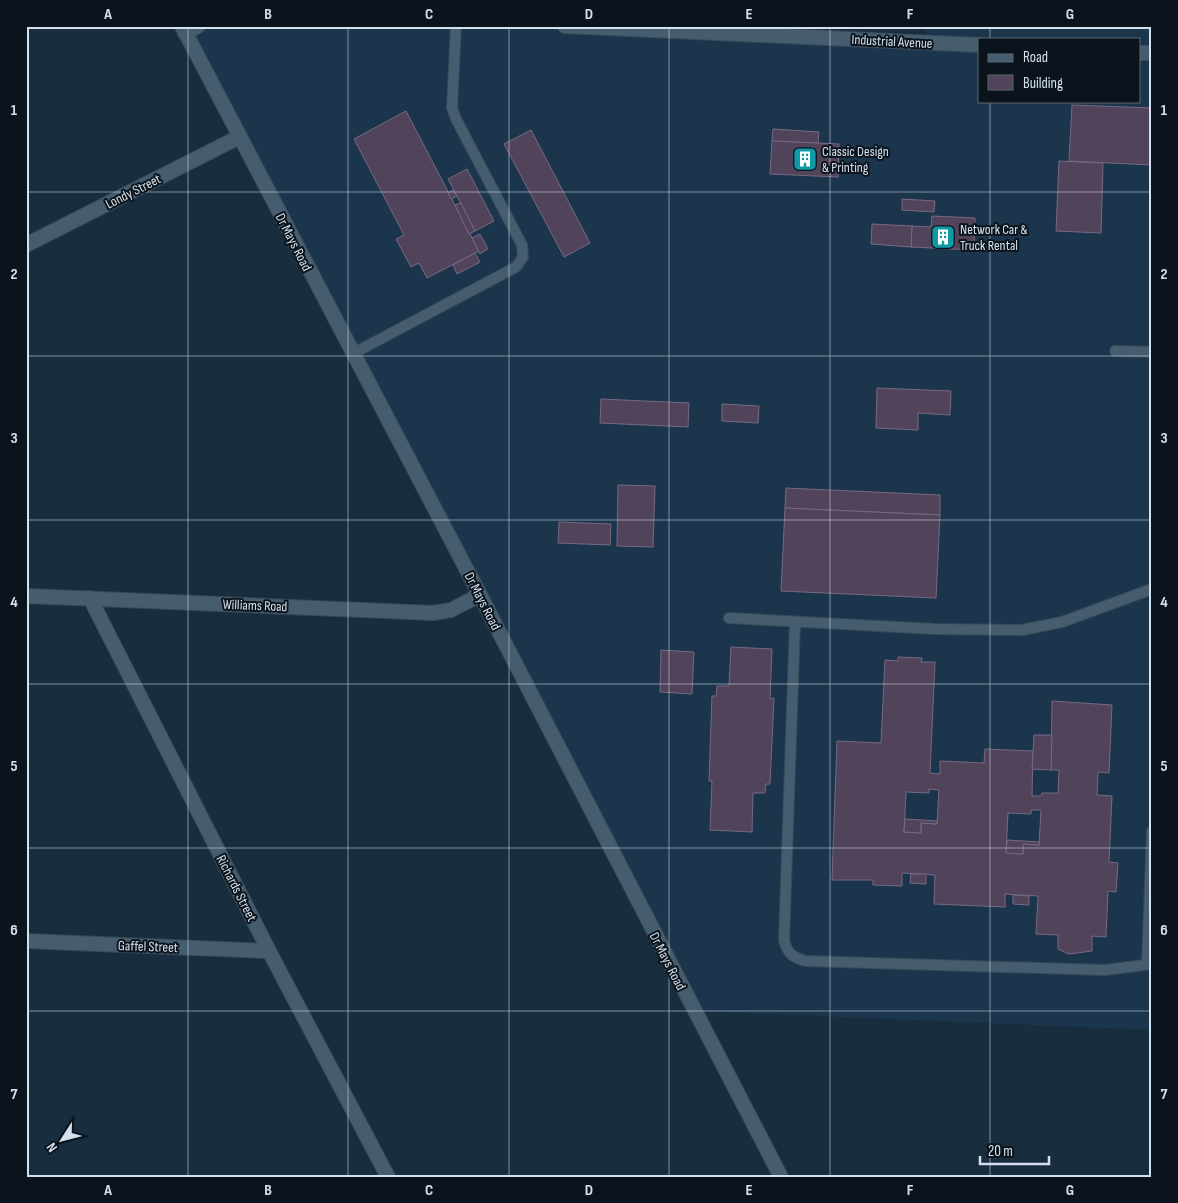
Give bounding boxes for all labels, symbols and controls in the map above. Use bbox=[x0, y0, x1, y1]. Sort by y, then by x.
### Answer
text: A bbox=[103, 5, 112, 24]
text: B bbox=[264, 5, 272, 24]
text: C bbox=[425, 5, 433, 24]
text: D bbox=[585, 5, 593, 24]
text: E bbox=[746, 5, 753, 24]
text: F bbox=[907, 5, 914, 24]
text: G bbox=[1066, 5, 1074, 24]
street label: Industrial Avenue bbox=[851, 31, 933, 52]
legend bbox=[978, 38, 1140, 102]
text: Road bbox=[1023, 48, 1048, 67]
text: Building bbox=[1023, 74, 1063, 93]
text: 1 bbox=[11, 101, 18, 120]
text: 1 bbox=[1161, 101, 1168, 120]
place label: Classic Design & Printing bbox=[822, 143, 889, 176]
building icon: Classic Design & Printing bbox=[792, 146, 818, 172]
street label: Londy Street bbox=[103, 170, 164, 213]
street label: Dr Mays Road bbox=[272, 210, 315, 274]
place label: Network Car & Truck Rental bbox=[960, 221, 1027, 254]
building icon: Network Car & Truck Rental bbox=[930, 224, 956, 250]
text: 2 bbox=[10, 265, 18, 284]
text: 2 bbox=[1160, 265, 1168, 284]
text: 3 bbox=[10, 429, 18, 448]
text: 3 bbox=[1160, 429, 1168, 448]
street label: Dr Mays Road bbox=[461, 569, 504, 633]
text: 4 bbox=[10, 593, 18, 612]
text: 4 bbox=[1160, 593, 1168, 612]
street label: Williams Road bbox=[222, 596, 288, 615]
text: 5 bbox=[10, 757, 18, 776]
text: 5 bbox=[1160, 757, 1168, 776]
street label: Richards Street bbox=[213, 852, 261, 924]
text: 6 bbox=[10, 921, 18, 940]
text: 6 bbox=[1160, 921, 1168, 940]
street label: Dr Mays Road bbox=[646, 929, 689, 993]
street label: Gaffel Street bbox=[118, 937, 178, 956]
text: 7 bbox=[11, 1085, 18, 1104]
text: 7 bbox=[1161, 1085, 1168, 1104]
north arrow bbox=[38, 1116, 88, 1166]
scale bar bbox=[980, 1133, 1049, 1165]
text: N bbox=[43, 1139, 61, 1155]
text: 20 m bbox=[988, 1142, 1013, 1161]
text: A bbox=[103, 1181, 112, 1200]
text: B bbox=[264, 1181, 272, 1200]
text: C bbox=[425, 1181, 433, 1200]
text: D bbox=[585, 1181, 593, 1200]
text: E bbox=[746, 1181, 753, 1200]
text: F bbox=[907, 1181, 914, 1200]
text: G bbox=[1066, 1181, 1074, 1200]

